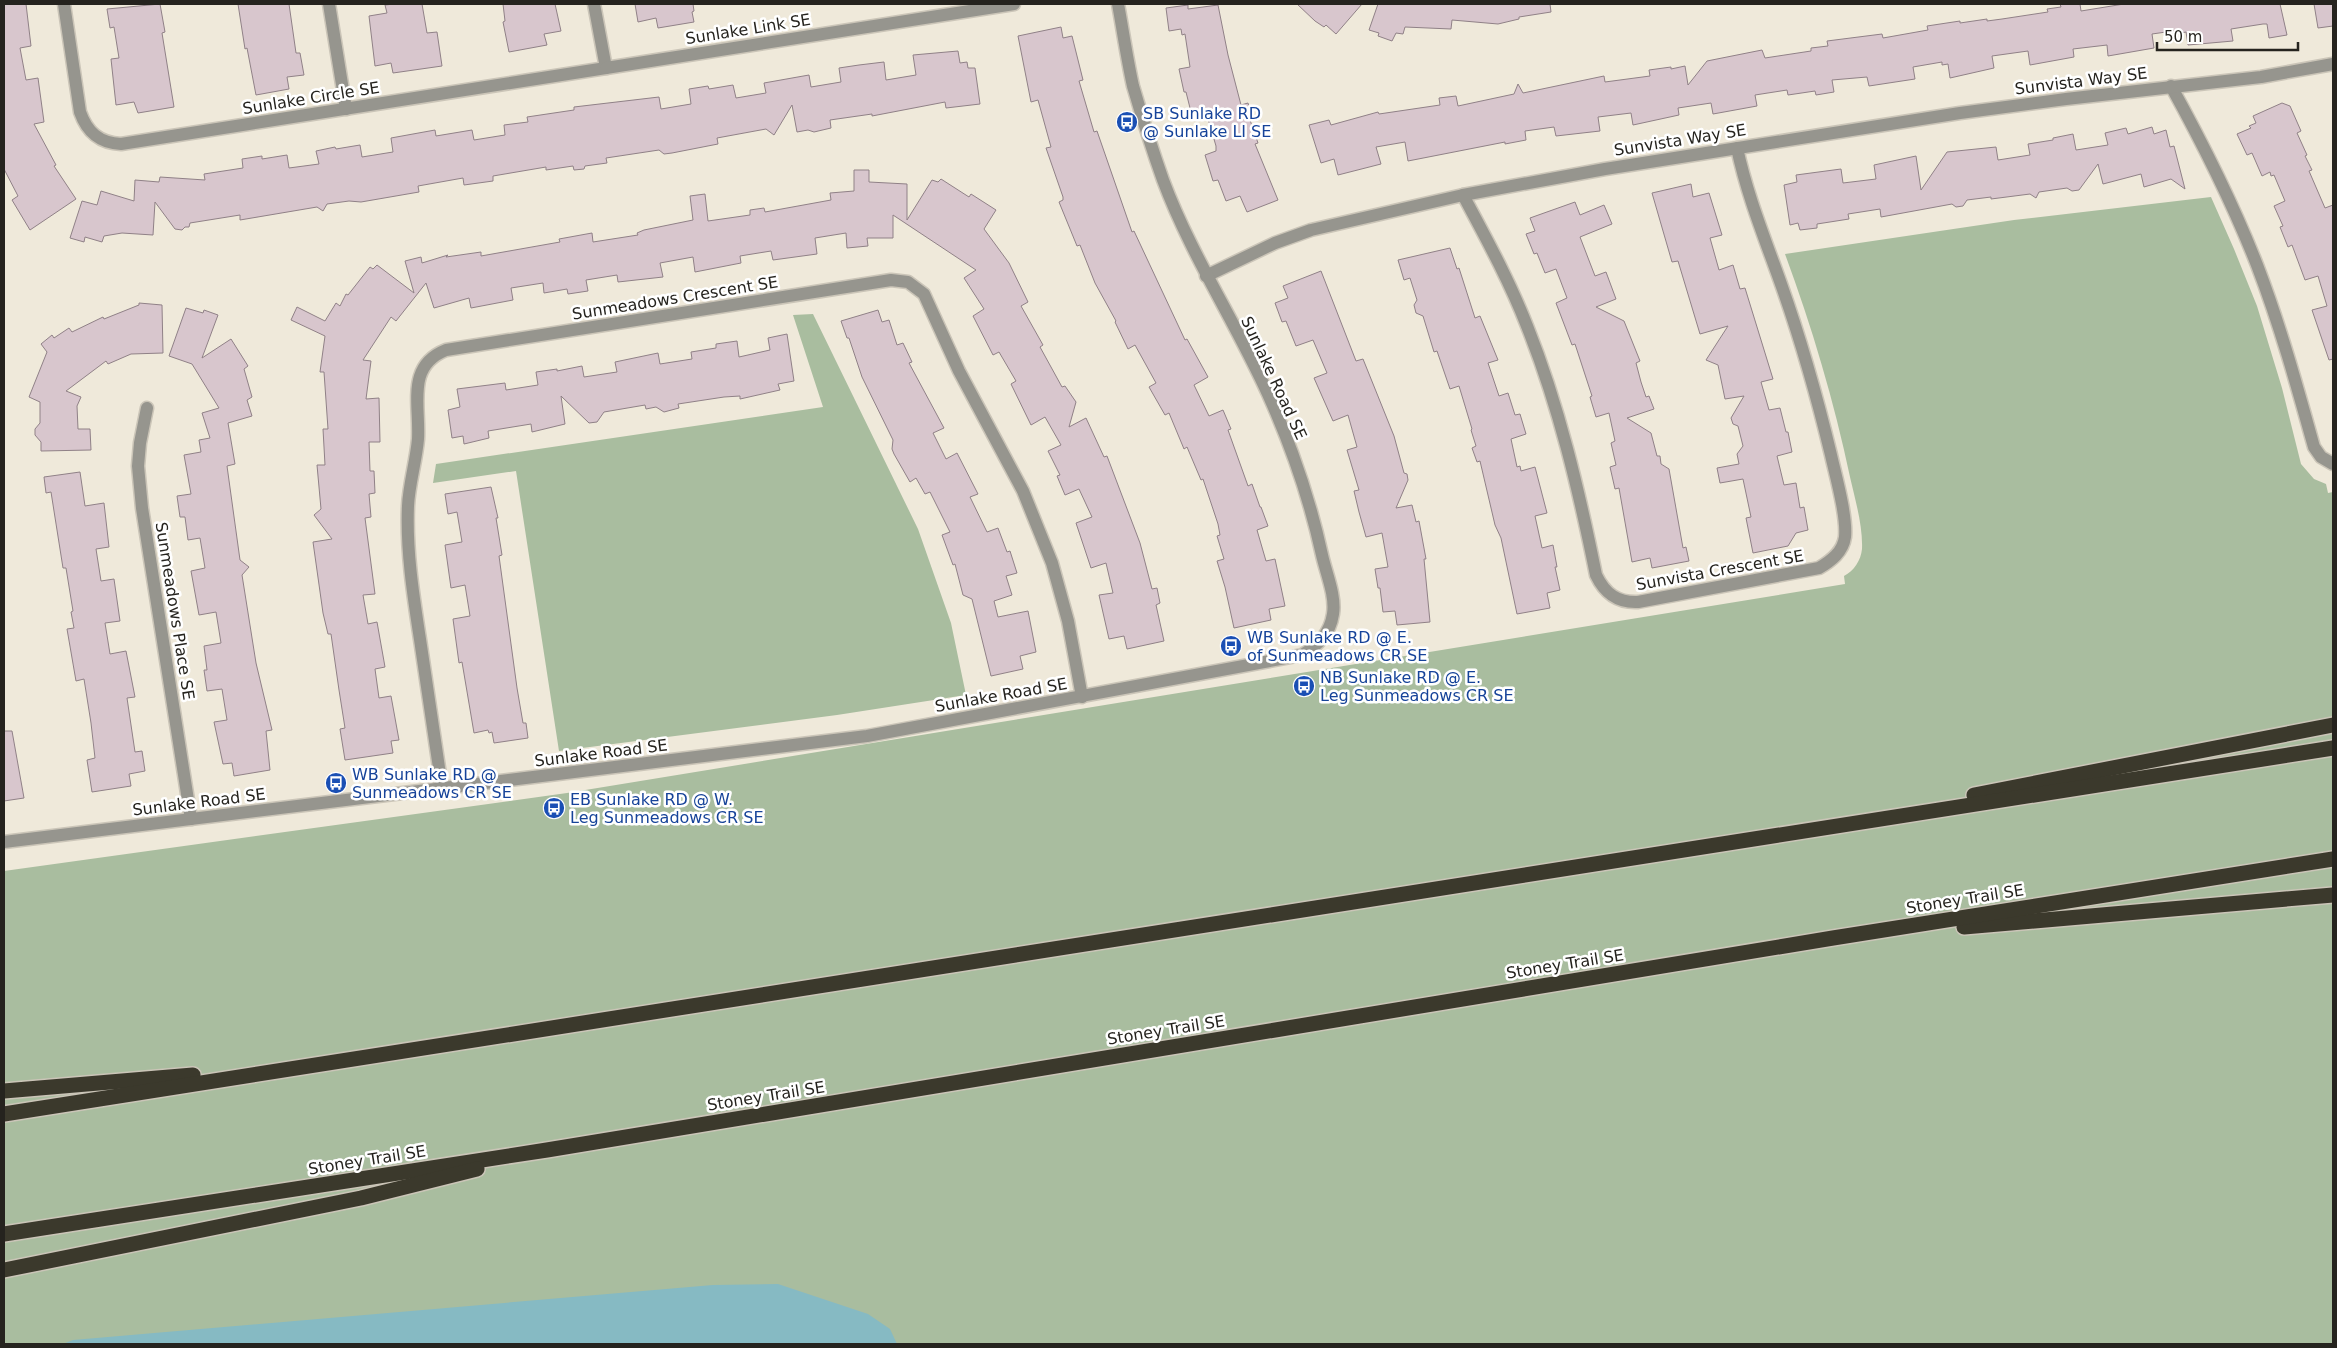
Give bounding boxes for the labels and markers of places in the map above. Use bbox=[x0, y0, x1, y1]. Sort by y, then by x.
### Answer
place label: SB Sunlake RD @ Sunlake LI SE bbox=[1143, 104, 1271, 141]
bus stop icon: SB Sunlake RD @ Sunlake LI SE bbox=[1115, 110, 1139, 134]
place label: WB Sunlake RD @ E. of Sunmeadows CR SE bbox=[1247, 628, 1427, 665]
bus stop icon: WB Sunlake RD @ E. of Sunmeadows CR SE bbox=[1219, 634, 1243, 658]
place label: NB Sunlake RD @ E. Leg Sunmeadows CR SE bbox=[1320, 668, 1513, 705]
bus stop icon: NB Sunlake RD @ E. Leg Sunmeadows CR SE bbox=[1292, 674, 1316, 698]
place label: WB Sunlake RD @ Sunmeadows CR SE bbox=[352, 765, 512, 802]
bus stop icon: WB Sunlake RD @ Sunmeadows CR SE bbox=[324, 771, 348, 795]
place label: EB Sunlake RD @ W. Leg Sunmeadows CR SE bbox=[570, 790, 763, 827]
bus stop icon: EB Sunlake RD @ W. Leg Sunmeadows CR SE bbox=[542, 796, 566, 820]

